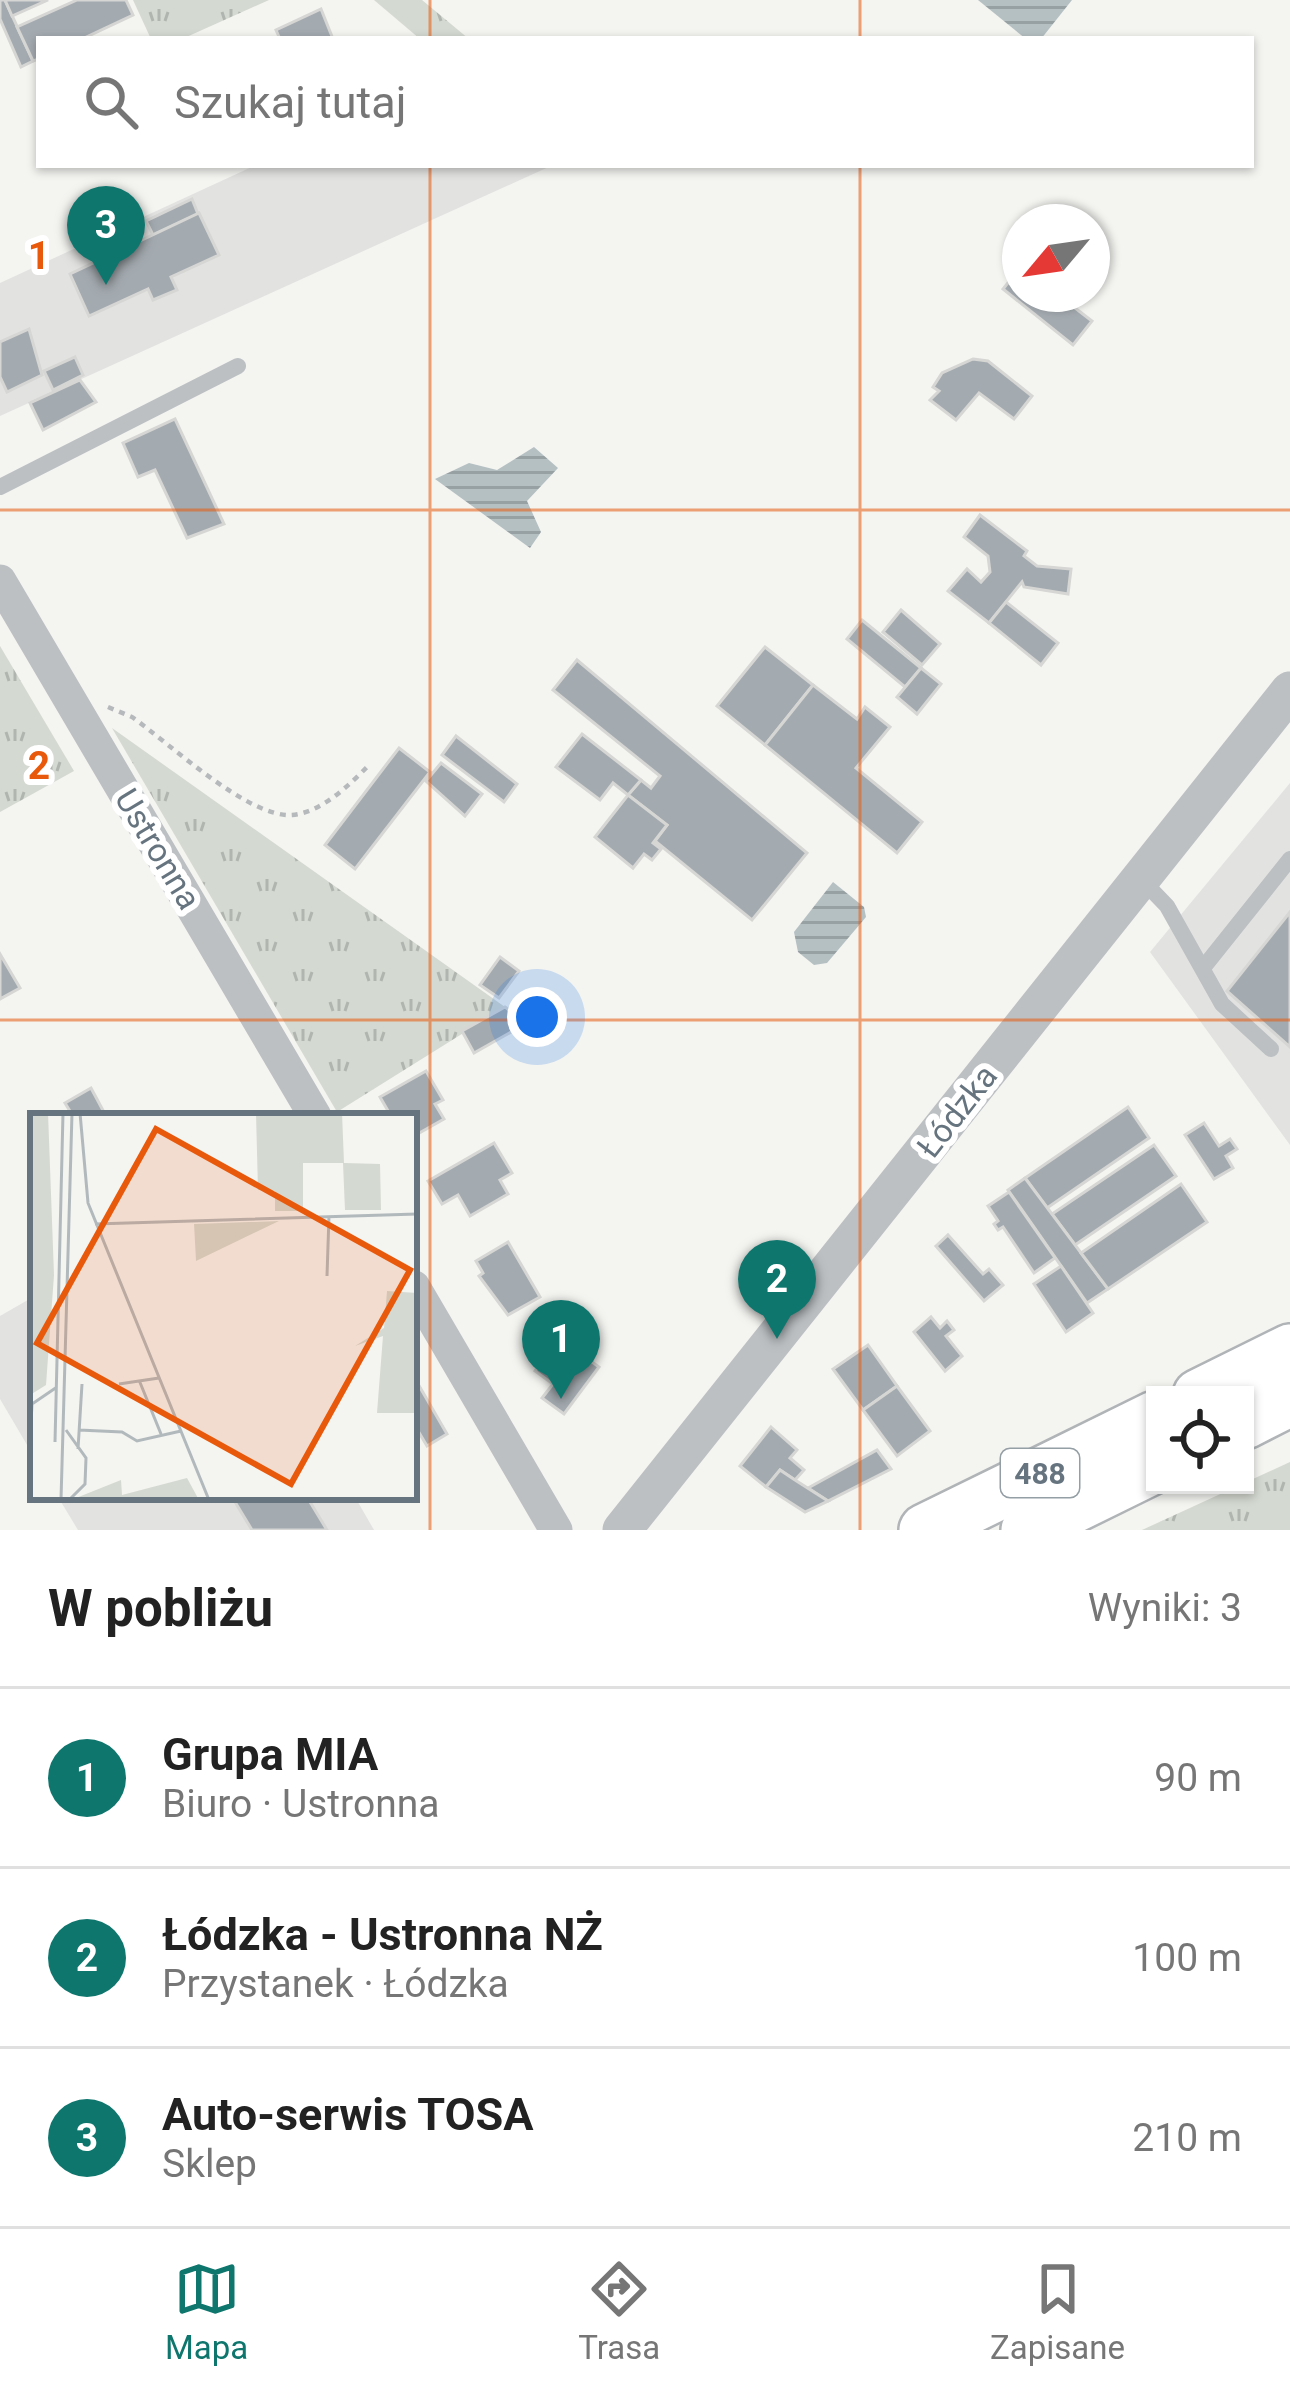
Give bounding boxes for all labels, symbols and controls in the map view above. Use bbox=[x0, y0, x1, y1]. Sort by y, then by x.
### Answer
search box bbox=[36, 36, 1254, 168]
icon: search bbox=[78, 69, 144, 135]
text: Szukaj tutaj bbox=[174, 76, 407, 129]
pin: 3 bbox=[67, 186, 145, 285]
north arrow bbox=[1002, 204, 1110, 312]
text: 1 bbox=[28, 233, 50, 279]
text: 2 bbox=[28, 743, 50, 789]
street label: Ustronna bbox=[107, 782, 209, 916]
your location bbox=[507, 987, 567, 1047]
street label: Łódzka bbox=[909, 1057, 1005, 1165]
inset map bbox=[30, 1113, 417, 1500]
pin: 2 bbox=[738, 1240, 816, 1339]
pin: 1 bbox=[522, 1300, 600, 1399]
map controls bbox=[1146, 1386, 1254, 1494]
button: locate bbox=[1146, 1386, 1254, 1494]
road number: 488 bbox=[1001, 1449, 1079, 1497]
text: W pobliżu bbox=[48, 1579, 273, 1638]
text: Wyniki: 3 bbox=[1088, 1585, 1242, 1631]
text: Grupa MIA bbox=[162, 1728, 378, 1781]
text: 1 bbox=[76, 1755, 98, 1801]
text: 90 m bbox=[1154, 1755, 1242, 1801]
text: Biuro · Ustronna bbox=[162, 1781, 439, 1827]
text: Łódzka - Ustronna NŻ bbox=[162, 1908, 603, 1961]
text: 2 bbox=[76, 1935, 98, 1981]
text: 100 m bbox=[1132, 1935, 1242, 1981]
text: Przystanek · Łódzka bbox=[162, 1961, 509, 2007]
text: Auto-serwis TOSA bbox=[162, 2088, 534, 2141]
text: 3 bbox=[76, 2115, 98, 2161]
text: 210 m bbox=[1132, 2115, 1242, 2161]
text: Sklep bbox=[162, 2141, 257, 2187]
tab: Mapa bbox=[165, 2256, 248, 2367]
tab: Trasa bbox=[578, 2256, 660, 2367]
tab: Zapisane bbox=[990, 2256, 1125, 2367]

